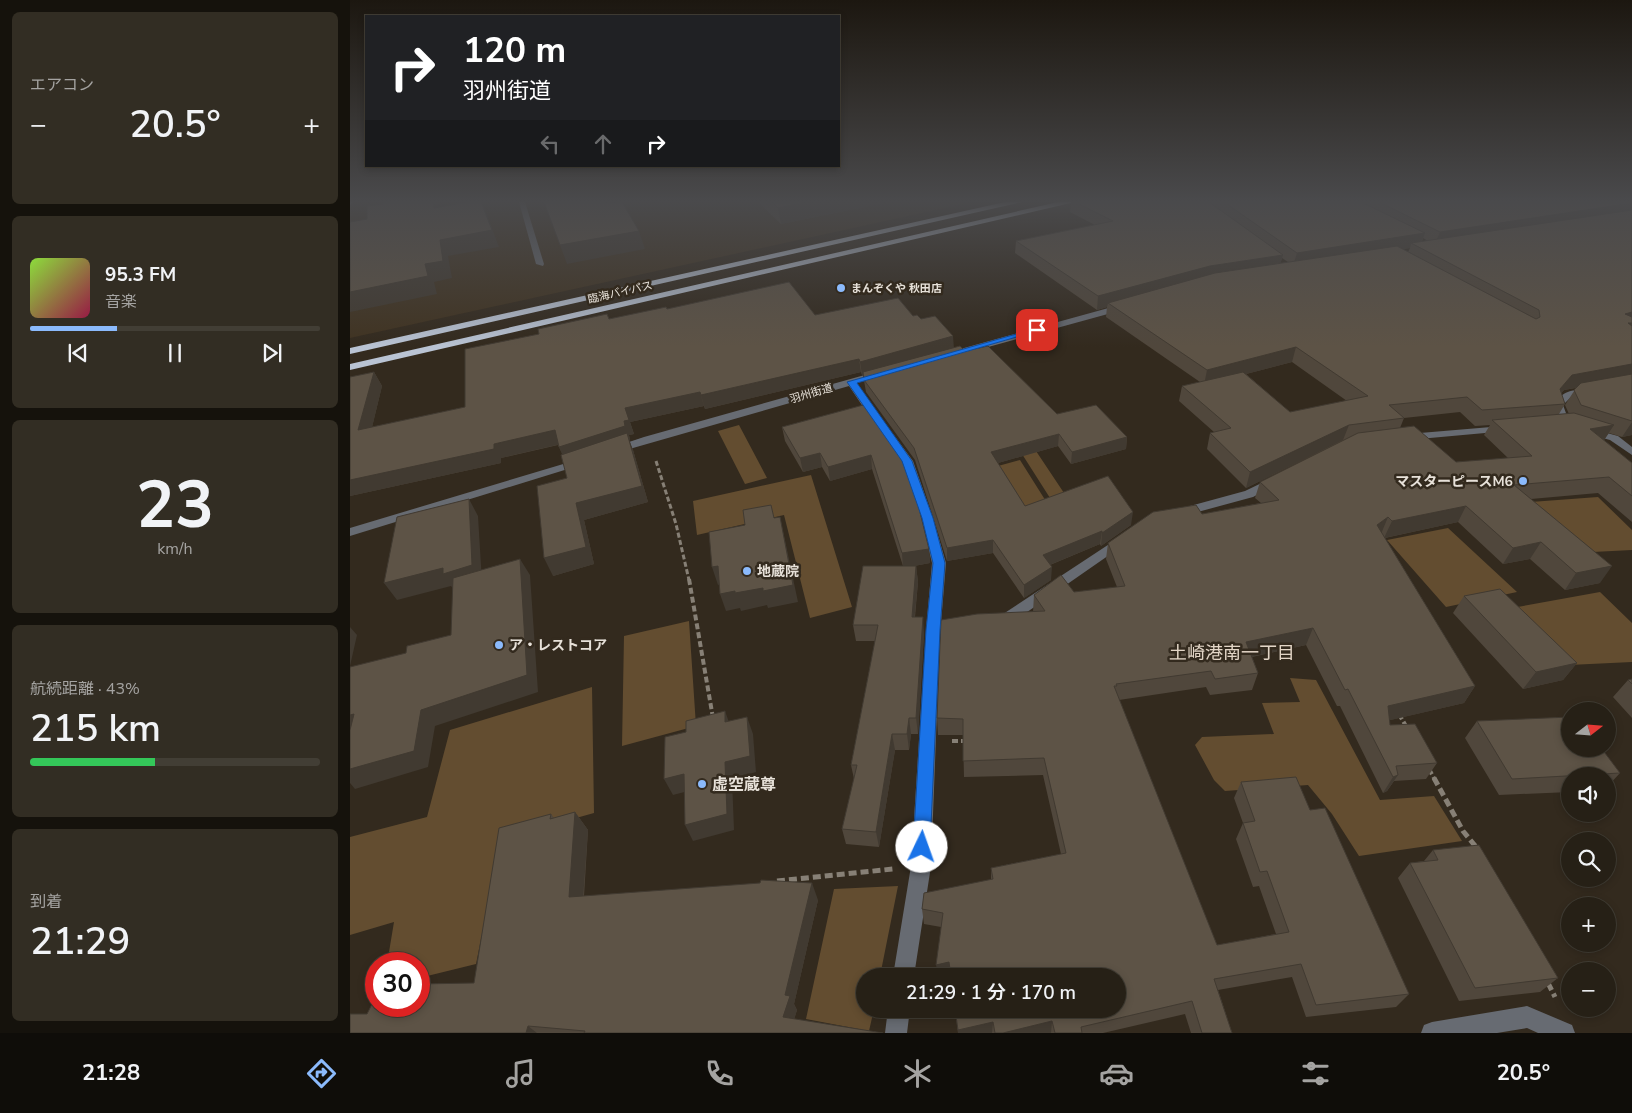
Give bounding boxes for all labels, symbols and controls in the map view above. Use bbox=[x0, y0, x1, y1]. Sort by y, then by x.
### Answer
text: 120 m bbox=[463, 27, 566, 74]
icon: right bbox=[380, 35, 445, 100]
text: エアコン bbox=[30, 74, 94, 96]
text: 羽州街道 bbox=[463, 76, 551, 106]
text: 20.5° bbox=[129, 99, 221, 150]
text: − bbox=[30, 106, 47, 144]
text: + bbox=[303, 106, 320, 144]
icon: left bbox=[536, 130, 564, 158]
icon: ahead bbox=[589, 130, 617, 158]
icon: right bbox=[642, 130, 670, 158]
text: 95.3 FM bbox=[105, 262, 176, 288]
street label: 臨海バイパス bbox=[586, 278, 654, 307]
place label: まんぞくや 秋田店 bbox=[851, 281, 942, 296]
marker: まんぞくや 秋田店 bbox=[835, 282, 847, 294]
text: 音楽 bbox=[105, 291, 137, 313]
pin bbox=[1016, 309, 1058, 351]
icon: arrive bbox=[1023, 316, 1051, 344]
icon: previous bbox=[64, 339, 92, 367]
icon: pause bbox=[161, 339, 189, 367]
icon: next bbox=[258, 339, 286, 367]
street label: 羽州街道 bbox=[788, 380, 834, 407]
text: 23 bbox=[136, 461, 214, 550]
place label: マスターピースM6 bbox=[1395, 472, 1513, 491]
marker: マスターピースM6 bbox=[1517, 475, 1529, 487]
text: km/h bbox=[157, 538, 193, 560]
place label: 地蔵院 bbox=[757, 562, 799, 581]
marker: 地蔵院 bbox=[741, 565, 753, 577]
place label: ア・レストコア bbox=[509, 636, 607, 655]
marker: ア・レストコア bbox=[493, 639, 505, 651]
district label: 土崎港南一丁目 bbox=[1169, 641, 1295, 665]
text: 航続距離 · 43% bbox=[30, 678, 140, 700]
north arrow bbox=[1561, 702, 1616, 758]
map controls bbox=[1561, 702, 1616, 1017]
text: 215 km bbox=[30, 703, 161, 754]
button: sound bbox=[1561, 767, 1616, 822]
place label: 虚空蔵尊 bbox=[712, 774, 776, 796]
marker: 虚空蔵尊 bbox=[696, 778, 708, 790]
position arrow bbox=[895, 820, 947, 872]
button: search bbox=[1561, 832, 1616, 887]
text: 到着 bbox=[30, 891, 62, 913]
button: + bbox=[1561, 897, 1616, 952]
text: 21:29 bbox=[30, 916, 130, 967]
speed limit sign: 30 bbox=[365, 952, 430, 1017]
button: − bbox=[1561, 962, 1616, 1017]
text: 21:29 · 1 分 · 170 m bbox=[906, 980, 1076, 1006]
icon: directions bbox=[304, 1056, 339, 1091]
icon: music bbox=[503, 1056, 538, 1091]
icon: phone bbox=[702, 1056, 737, 1091]
icon: climate bbox=[900, 1056, 935, 1091]
icon: car bbox=[1099, 1056, 1134, 1091]
icon: filters bbox=[1298, 1056, 1333, 1091]
text: 21:28 bbox=[82, 1058, 140, 1088]
text: 20.5° bbox=[1497, 1058, 1550, 1088]

